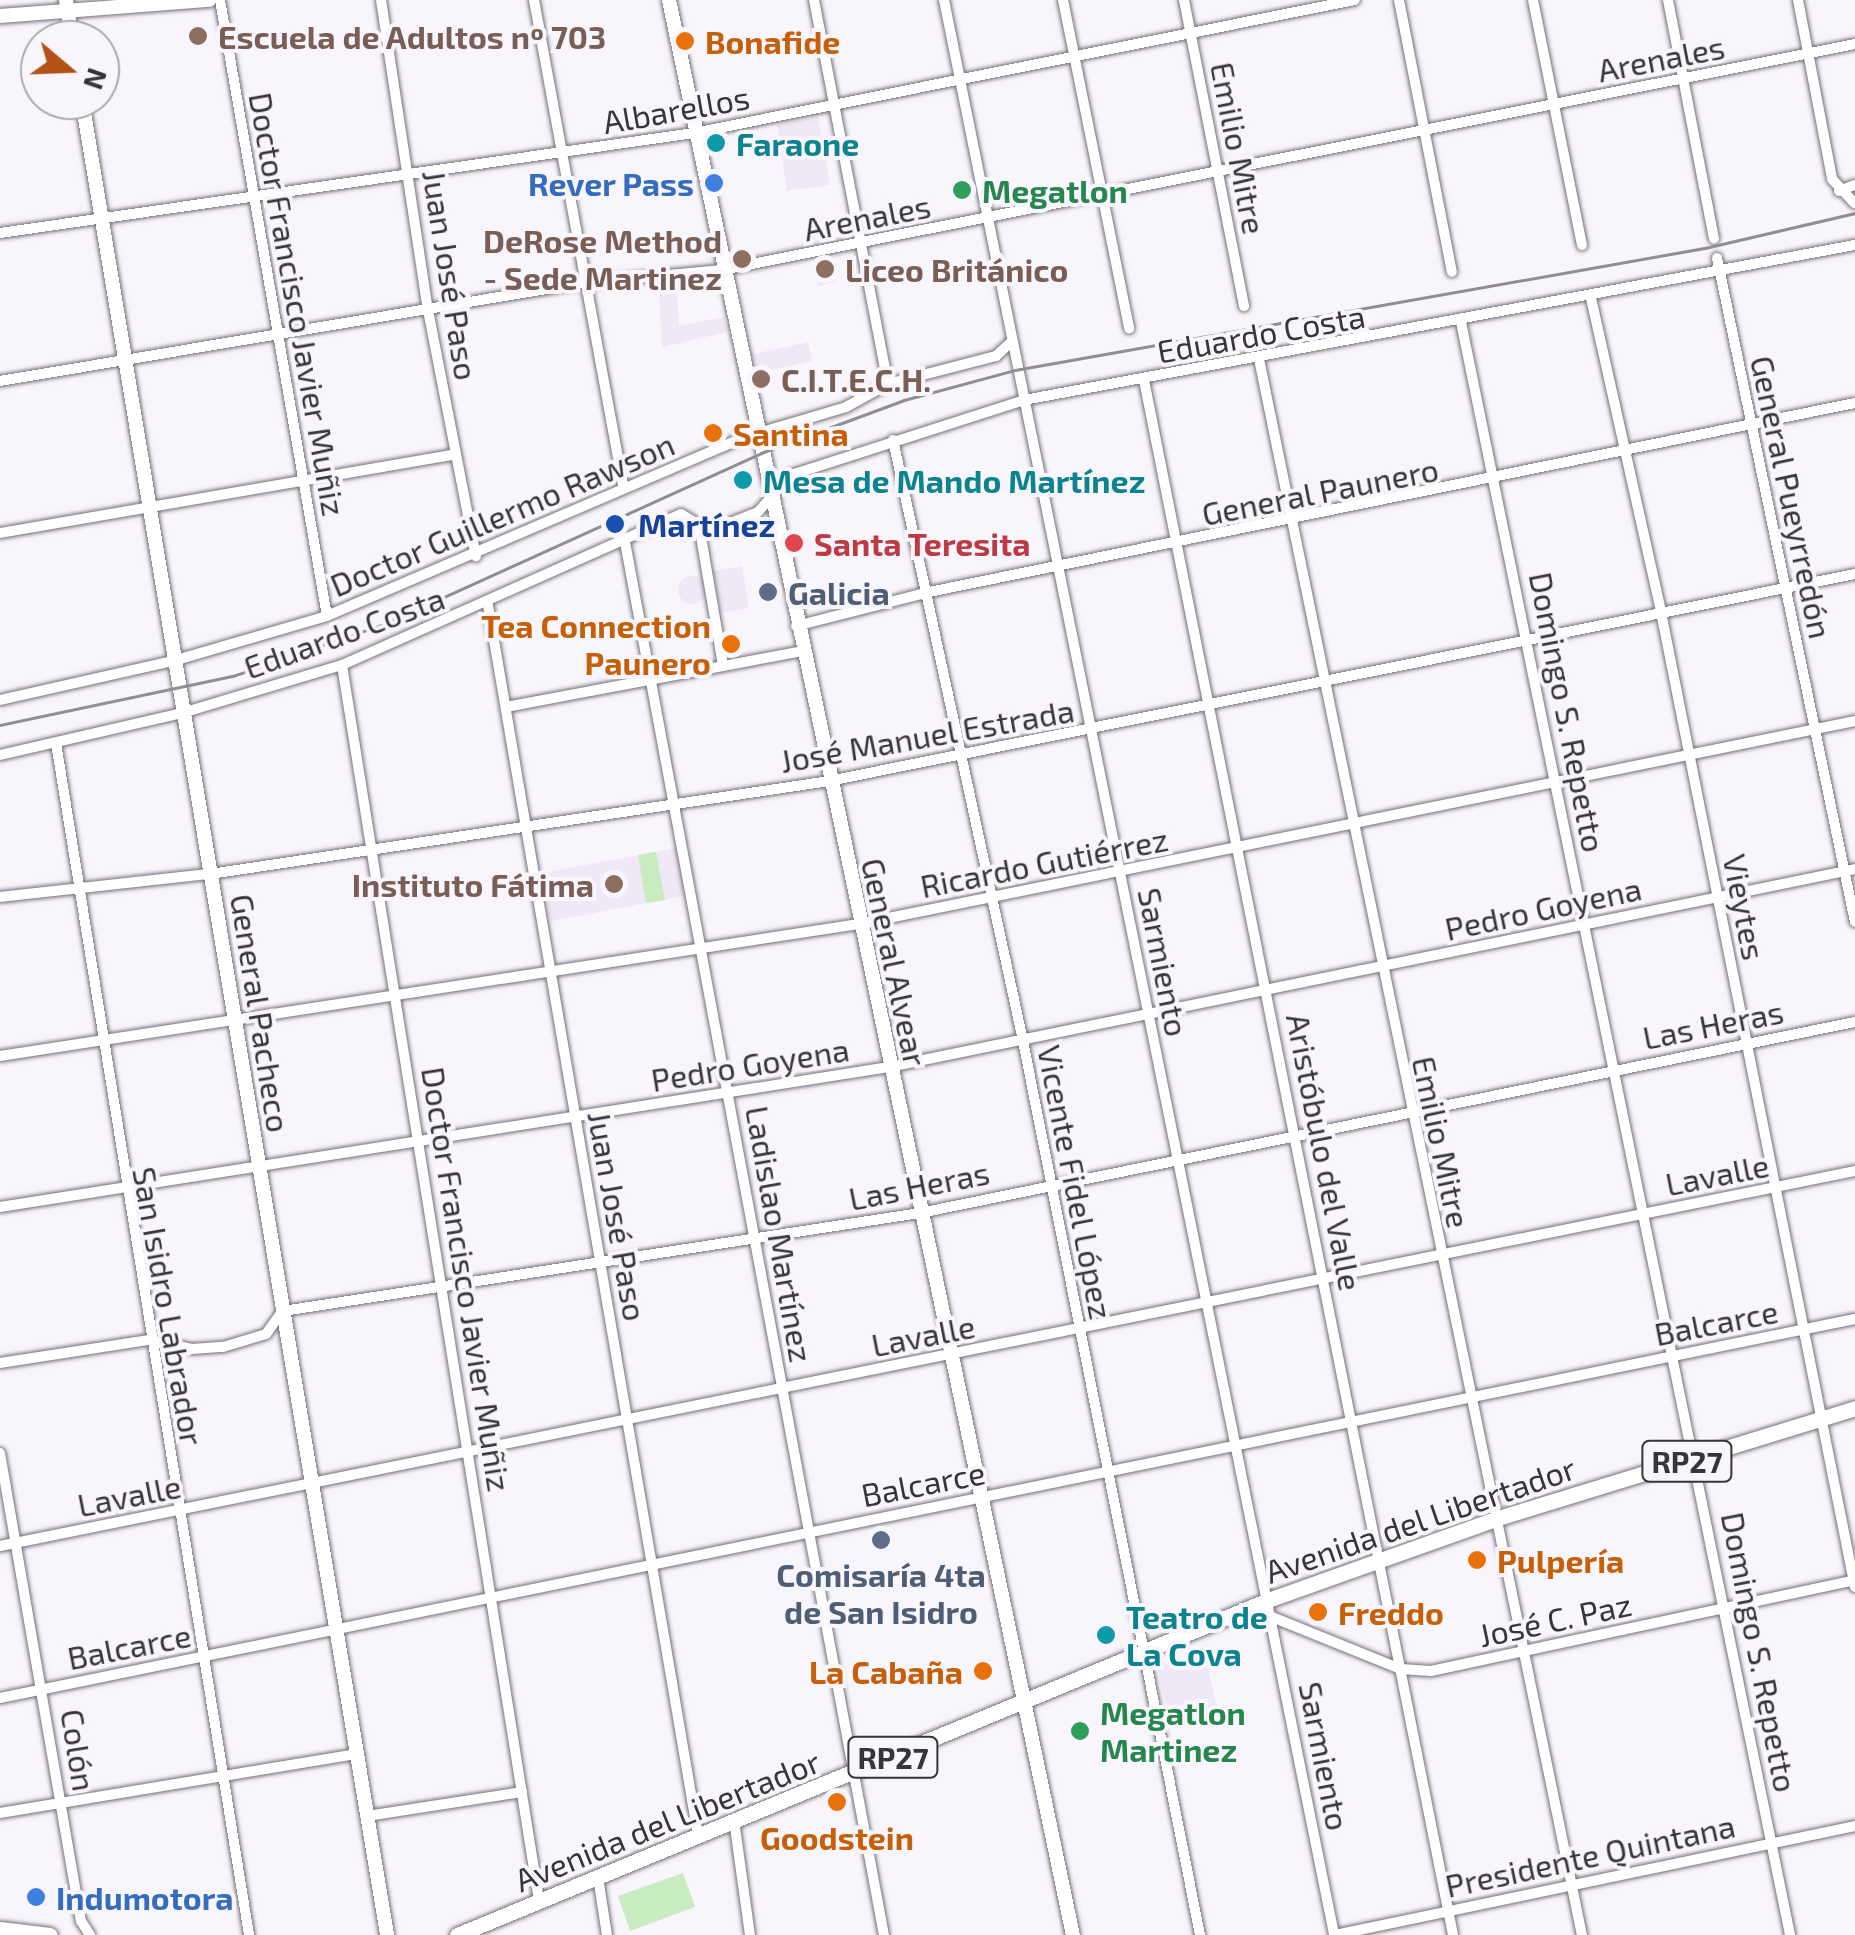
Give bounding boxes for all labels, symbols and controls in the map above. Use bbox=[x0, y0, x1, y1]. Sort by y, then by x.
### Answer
place label: Escuela de Adultos nº 703 bbox=[218, 17, 607, 55]
north arrow bbox=[20, 20, 120, 120]
place label: Bonafide bbox=[705, 22, 840, 60]
marker: Escuela de Adultos nº 703 bbox=[187, 25, 209, 47]
street label: Arenales bbox=[1594, 27, 1728, 89]
marker: Bonafide bbox=[674, 30, 696, 52]
street label: Emilio Mitre bbox=[1204, 59, 1274, 237]
text: N bbox=[77, 64, 116, 94]
street label: Albarellos bbox=[600, 77, 752, 141]
street label: Doctor Francisco Javier Muñiz bbox=[242, 88, 354, 520]
place label: Faraone bbox=[736, 124, 859, 162]
marker: Faraone bbox=[705, 132, 727, 154]
place label: Rever Pass bbox=[527, 164, 694, 202]
street label: Juan José Paso bbox=[415, 167, 487, 383]
place label: Megatlon bbox=[982, 171, 1128, 209]
marker: Rever Pass bbox=[703, 172, 725, 194]
marker: Megatlon bbox=[951, 179, 973, 201]
street label: Arenales bbox=[800, 186, 934, 248]
place label: DeRose Method - Sede Martinez bbox=[483, 222, 722, 297]
marker: DeRose Method - Sede Martinez bbox=[731, 248, 753, 270]
place label: Liceo Británico bbox=[845, 250, 1068, 288]
marker: Liceo Británico bbox=[814, 258, 836, 280]
street label: Eduardo Costa bbox=[1154, 296, 1368, 370]
street label: General Pueyrredón bbox=[1743, 352, 1841, 642]
place label: C.I.T.E.C.H. bbox=[781, 360, 931, 398]
marker: C.I.T.E.C.H. bbox=[750, 368, 772, 390]
place label: Santina bbox=[733, 414, 849, 452]
marker: Santina bbox=[702, 422, 724, 444]
street label: Doctor Guillermo Rawson bbox=[324, 424, 680, 604]
street label: General Paunero bbox=[1198, 449, 1442, 533]
place label: Mesa de Mando Martínez bbox=[763, 461, 1145, 499]
marker: Mesa de Mando Martínez bbox=[732, 469, 754, 491]
place label: Martínez bbox=[638, 505, 775, 543]
marker: Martínez bbox=[602, 511, 628, 537]
place label: Santa Teresita bbox=[814, 524, 1031, 562]
marker: Santa Teresita bbox=[783, 532, 805, 554]
street label: Domingo S. Repetto bbox=[1522, 569, 1614, 855]
place label: Galicia bbox=[788, 573, 890, 611]
street label: Eduardo Costa bbox=[238, 578, 450, 686]
marker: Galicia bbox=[757, 581, 779, 603]
place label: Tea Connection Paunero bbox=[481, 607, 711, 682]
marker: Tea Connection Paunero bbox=[720, 633, 742, 655]
street label: José Manuel Estrada bbox=[777, 690, 1077, 780]
street label: Ricardo Gutiérrez bbox=[917, 819, 1171, 905]
street label: Vieytes bbox=[1716, 851, 1774, 963]
street label: General Alvear bbox=[854, 854, 936, 1070]
place label: Instituto Fátima bbox=[352, 865, 594, 903]
street label: Pedro Goyena bbox=[1441, 868, 1645, 948]
marker: Instituto Fátima bbox=[603, 873, 625, 895]
street label: Sarmiento bbox=[1131, 884, 1197, 1040]
street label: General Pacheco bbox=[223, 891, 299, 1135]
street label: Las Heras bbox=[1639, 992, 1787, 1056]
street label: Aristóbulo del Valle bbox=[1279, 1009, 1371, 1295]
street label: Pedro Goyena bbox=[648, 1029, 852, 1099]
street label: Vicente Fidel López bbox=[1031, 1041, 1121, 1323]
street label: Emilio Mitre bbox=[1405, 1053, 1479, 1231]
street label: Doctor Francisco Javier Muñiz bbox=[414, 1063, 520, 1495]
street label: Ladislao Martínez bbox=[739, 1103, 821, 1365]
street label: Juan José Paso bbox=[581, 1108, 655, 1324]
street label: Lavalle bbox=[1662, 1145, 1772, 1203]
street label: Las Heras bbox=[845, 1153, 993, 1217]
street label: San Isidro Labrador bbox=[126, 1164, 212, 1448]
street label: Balcarce bbox=[1651, 1291, 1781, 1353]
street label: Lavalle bbox=[868, 1306, 978, 1364]
road number: RP27 bbox=[1640, 1436, 1734, 1486]
street label: Avenida del Libertador bbox=[1259, 1448, 1581, 1590]
street label: Balcarce bbox=[858, 1452, 988, 1514]
street label: Lavalle bbox=[74, 1466, 184, 1524]
street label: Domingo S. Repetto bbox=[1714, 1509, 1806, 1795]
marker: Comisaría 4ta de San Isidro bbox=[870, 1529, 892, 1551]
place label: Pulpería bbox=[1497, 1541, 1624, 1579]
marker: Pulpería bbox=[1466, 1549, 1488, 1571]
place label: Comisaría 4ta de San Isidro bbox=[776, 1556, 986, 1631]
street label: José C. Paz bbox=[1475, 1584, 1635, 1654]
place label: Freddo bbox=[1338, 1593, 1444, 1631]
place label: Teatro de La Cova bbox=[1126, 1598, 1268, 1673]
marker: Freddo bbox=[1307, 1601, 1329, 1623]
street label: Balcarce bbox=[64, 1615, 194, 1677]
marker: Teatro de La Cova bbox=[1095, 1624, 1117, 1646]
place label: La Cabaña bbox=[809, 1652, 963, 1690]
marker: La Cabaña bbox=[972, 1660, 994, 1682]
street label: Sarmiento bbox=[1292, 1678, 1358, 1834]
place label: Megatlon Martinez bbox=[1100, 1694, 1246, 1769]
street label: Colón bbox=[54, 1706, 104, 1794]
marker: Megatlon Martinez bbox=[1069, 1720, 1091, 1742]
road number: RP27 bbox=[846, 1732, 940, 1782]
street label: Avenida del Libertador bbox=[508, 1741, 826, 1899]
marker: Goodstein bbox=[826, 1791, 848, 1813]
street label: Presidente Quintana bbox=[1442, 1806, 1738, 1904]
place label: Goodstein bbox=[760, 1818, 914, 1856]
place label: Indumotora bbox=[56, 1878, 233, 1916]
marker: Indumotora bbox=[25, 1886, 47, 1908]

